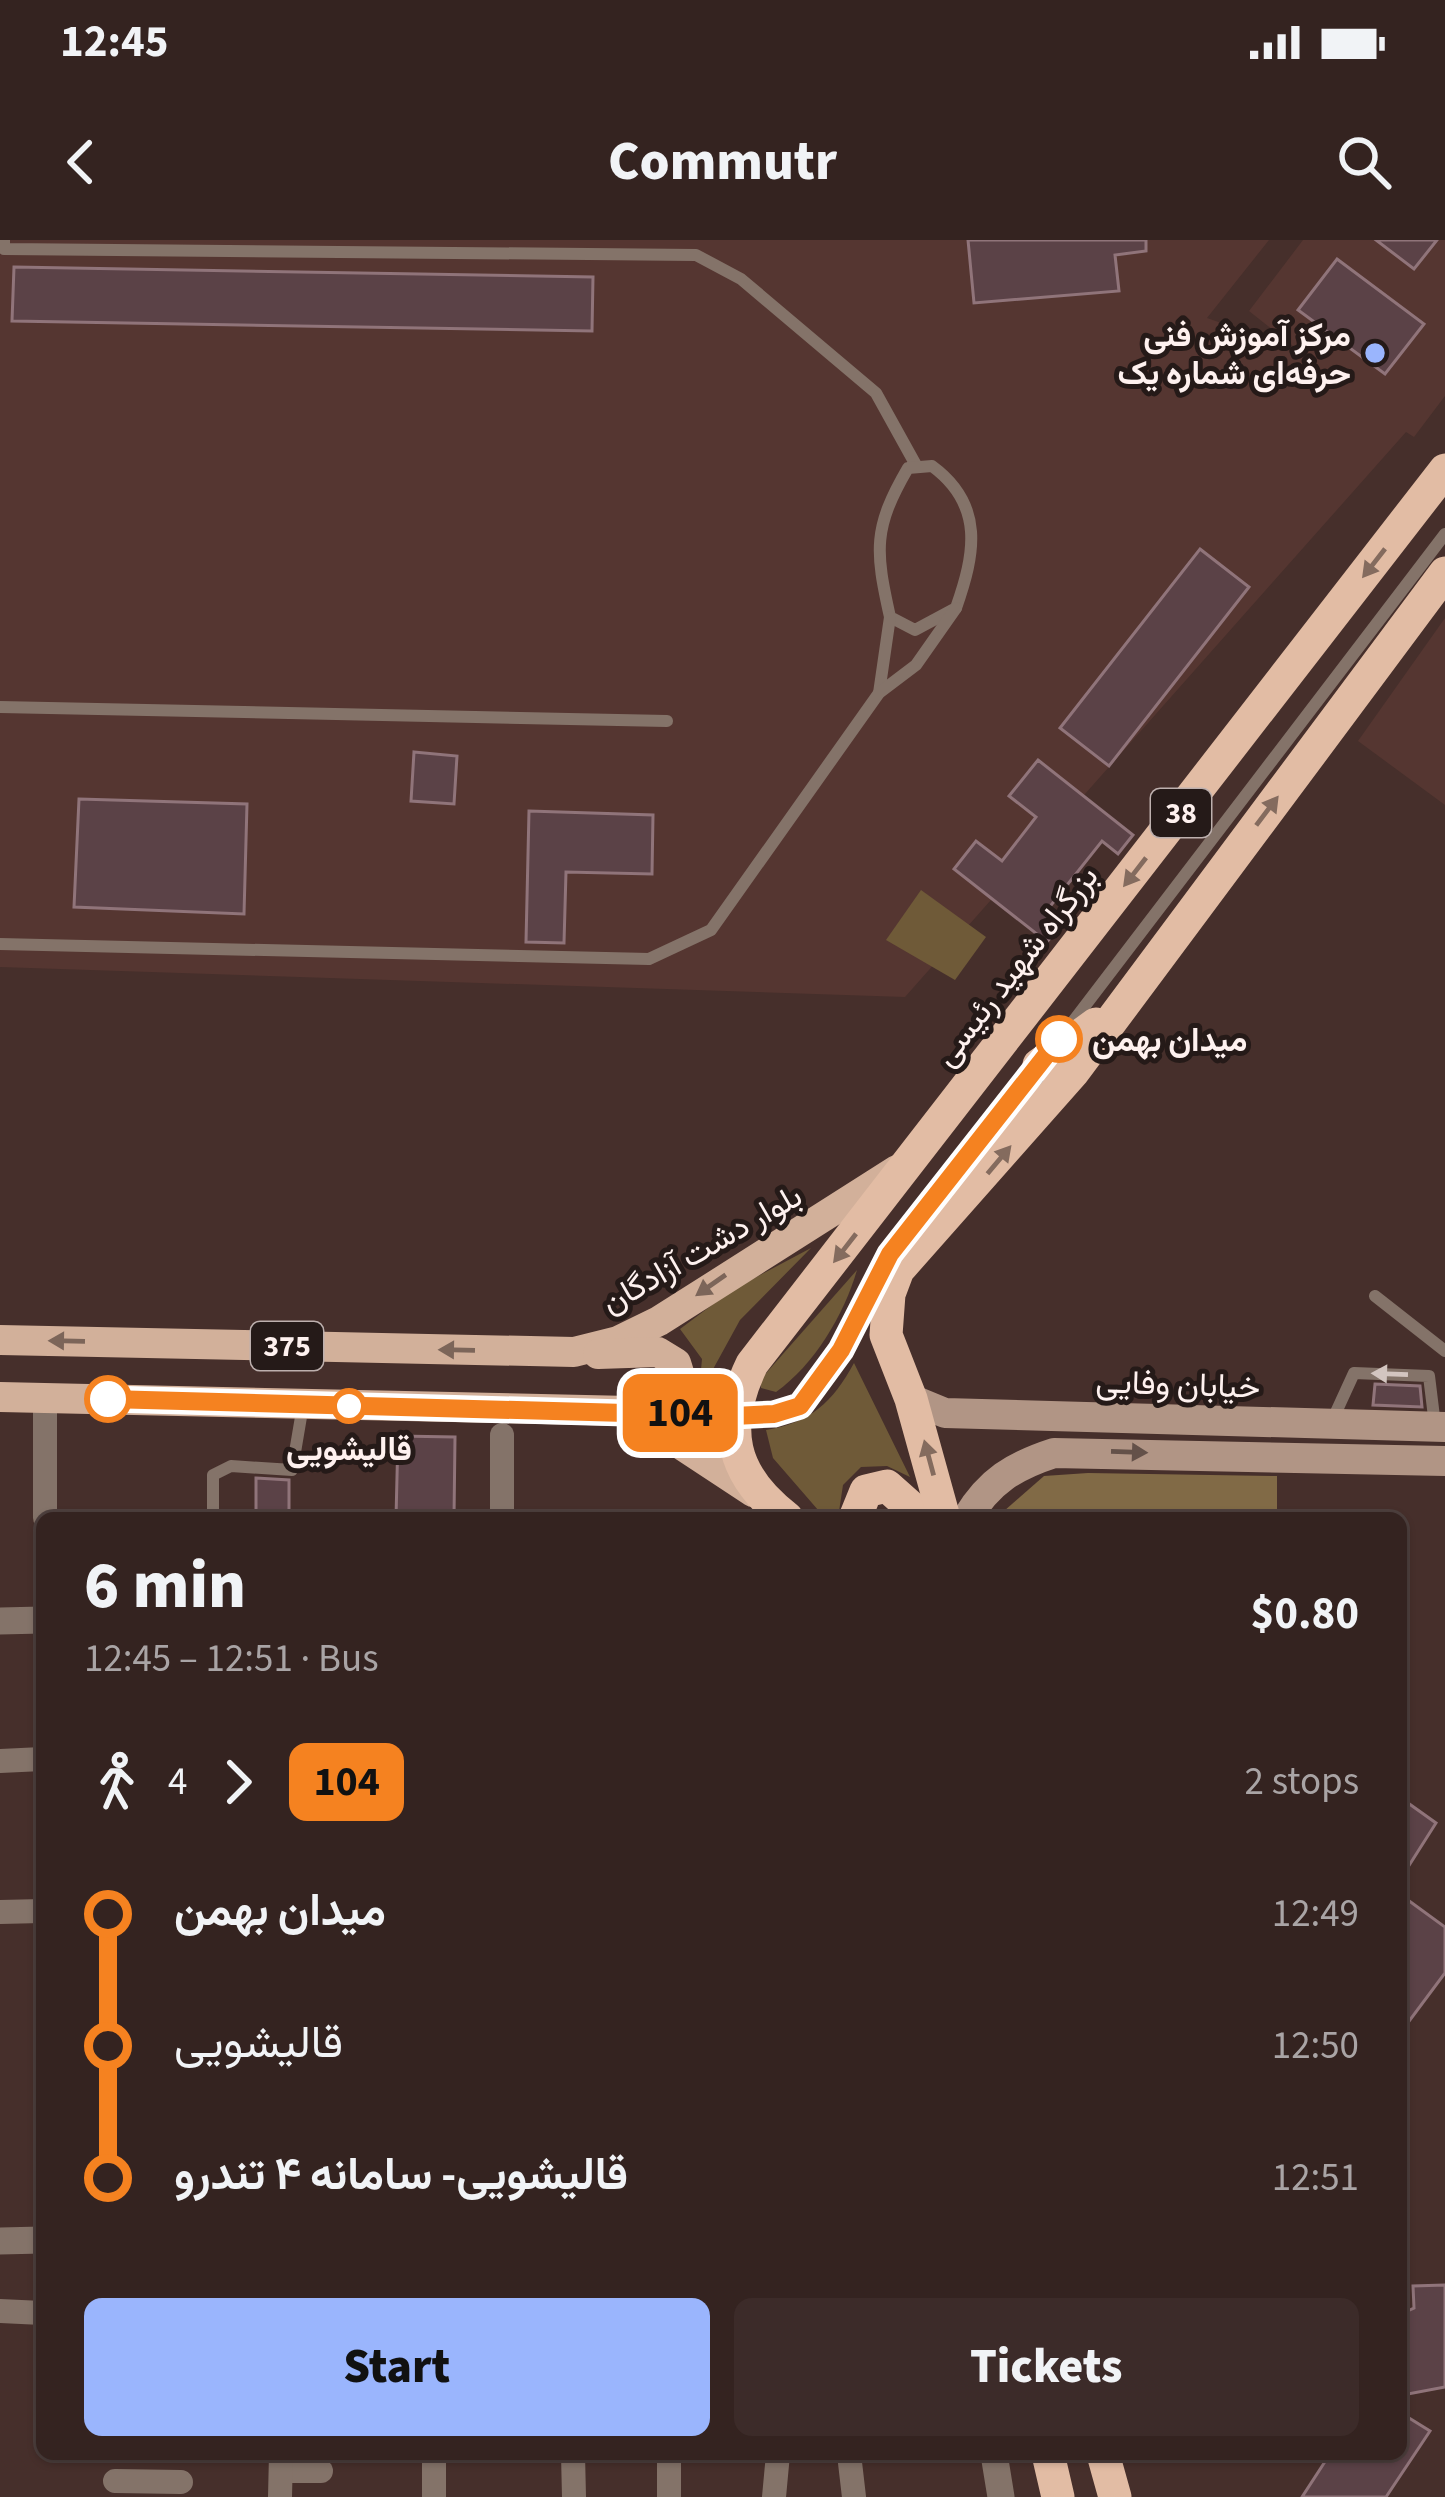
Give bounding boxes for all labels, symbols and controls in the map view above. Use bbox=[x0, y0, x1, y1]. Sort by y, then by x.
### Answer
text: 12:45 bbox=[60, 10, 169, 74]
text: Commutr bbox=[608, 124, 837, 201]
icon: back bbox=[48, 129, 114, 195]
icon: search bbox=[1331, 129, 1397, 195]
place label: مرکز آموزش فنی حرفه‌ای شماره یک bbox=[1117, 312, 1351, 397]
marker: مرکز آموزش فنی حرفه‌ای شماره یک bbox=[1362, 340, 1388, 366]
one-way arrow bbox=[1362, 548, 1386, 579]
road number: 38 bbox=[1151, 789, 1211, 837]
one-way arrow bbox=[1255, 795, 1279, 827]
street label: بزرگراه شهید رئیسی bbox=[923, 855, 1110, 1077]
one-way arrow bbox=[1124, 856, 1148, 888]
marker: میدان بهمن bbox=[1037, 1017, 1081, 1061]
place label: میدان بهمن bbox=[1092, 1017, 1247, 1064]
one-way arrow bbox=[986, 1145, 1012, 1175]
street label: بلوار دشت آزادگان bbox=[593, 1173, 811, 1326]
one-way arrow bbox=[833, 1233, 858, 1264]
one-way arrow bbox=[695, 1273, 727, 1297]
road number: 375 bbox=[251, 1322, 323, 1370]
one-way arrow bbox=[47, 1332, 85, 1351]
one-way arrow bbox=[437, 1340, 475, 1359]
street label: خیابان وفایی bbox=[1095, 1358, 1261, 1411]
one-way arrow bbox=[1370, 1364, 1408, 1383]
line badge: 104 bbox=[611, 1374, 749, 1452]
unlabelled marker bbox=[86, 1377, 130, 1421]
text: 104 bbox=[647, 1383, 713, 1443]
marker: قالیشویی bbox=[333, 1390, 365, 1422]
place label: قالیشویی bbox=[286, 1426, 412, 1473]
one-way arrow bbox=[918, 1439, 937, 1476]
one-way arrow bbox=[1111, 1442, 1149, 1461]
text: 6 min bbox=[84, 1539, 246, 1633]
text: $0.80 bbox=[1250, 1582, 1359, 1646]
text: 12:45 – 12:51 · Bus bbox=[84, 1631, 379, 1687]
icon: walk bbox=[84, 1749, 150, 1815]
icon: forward bbox=[205, 1749, 271, 1815]
text: 104 bbox=[313, 1752, 380, 1812]
text: 4 bbox=[168, 1754, 187, 1810]
text: 2 stops bbox=[1245, 1754, 1359, 1810]
text: میدان بهمن bbox=[174, 1879, 386, 1943]
text: 12:49 bbox=[1272, 1886, 1359, 1942]
text: قالیشویی bbox=[174, 2011, 343, 2075]
text: 12:50 bbox=[1272, 2018, 1359, 2074]
text: قالیشویی- سامانه ۴ تندرو bbox=[174, 2143, 628, 2207]
text: 12:51 bbox=[1272, 2150, 1359, 2206]
button: Start bbox=[84, 2298, 710, 2436]
button: Tickets bbox=[734, 2298, 1359, 2436]

